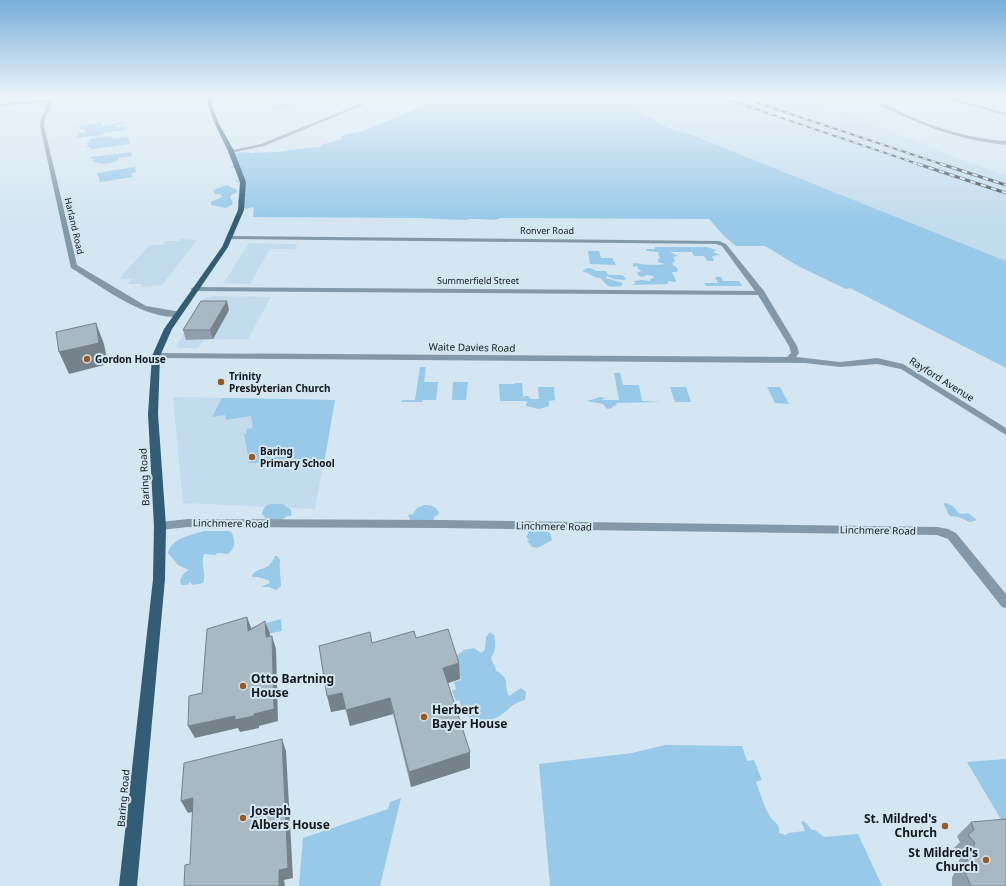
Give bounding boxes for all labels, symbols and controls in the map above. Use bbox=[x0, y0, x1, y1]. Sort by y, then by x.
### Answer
street label: Harland Road bbox=[62, 196, 87, 256]
street label: Ronver Road bbox=[520, 224, 574, 237]
street label: Summerfield Street bbox=[437, 274, 520, 287]
street label: Waite Davies Road bbox=[428, 339, 516, 355]
place label: Gordon House bbox=[95, 352, 166, 366]
street label: Rayford Avenue bbox=[907, 353, 977, 405]
marker: Gordon House bbox=[82, 354, 92, 364]
place label: Trinity Presbyterian Church bbox=[229, 369, 331, 395]
marker: Trinity Presbyterian Church bbox=[216, 377, 226, 387]
place label: Baring Primary School bbox=[260, 444, 335, 470]
street label: Baring Road bbox=[135, 448, 153, 506]
marker: Baring Primary School bbox=[247, 452, 257, 462]
street label: Linchmere Road bbox=[193, 515, 269, 531]
street label: Linchmere Road bbox=[516, 518, 592, 534]
street label: Linchmere Road bbox=[840, 522, 916, 538]
place label: Otto Bartning House bbox=[251, 670, 334, 701]
marker: Otto Bartning House bbox=[238, 681, 248, 691]
place label: Herbert Bayer House bbox=[432, 701, 507, 732]
marker: Herbert Bayer House bbox=[419, 712, 429, 722]
street label: Baring Road bbox=[114, 769, 132, 827]
place label: Joseph Albers House bbox=[250, 802, 330, 833]
place label: St. Mildred's Church bbox=[864, 810, 937, 841]
marker: Joseph Albers House bbox=[238, 813, 248, 823]
marker: St. Mildred's Church bbox=[940, 821, 950, 831]
place label: St Mildred's Church bbox=[908, 844, 978, 875]
marker: St Mildred's Church bbox=[981, 855, 991, 865]

